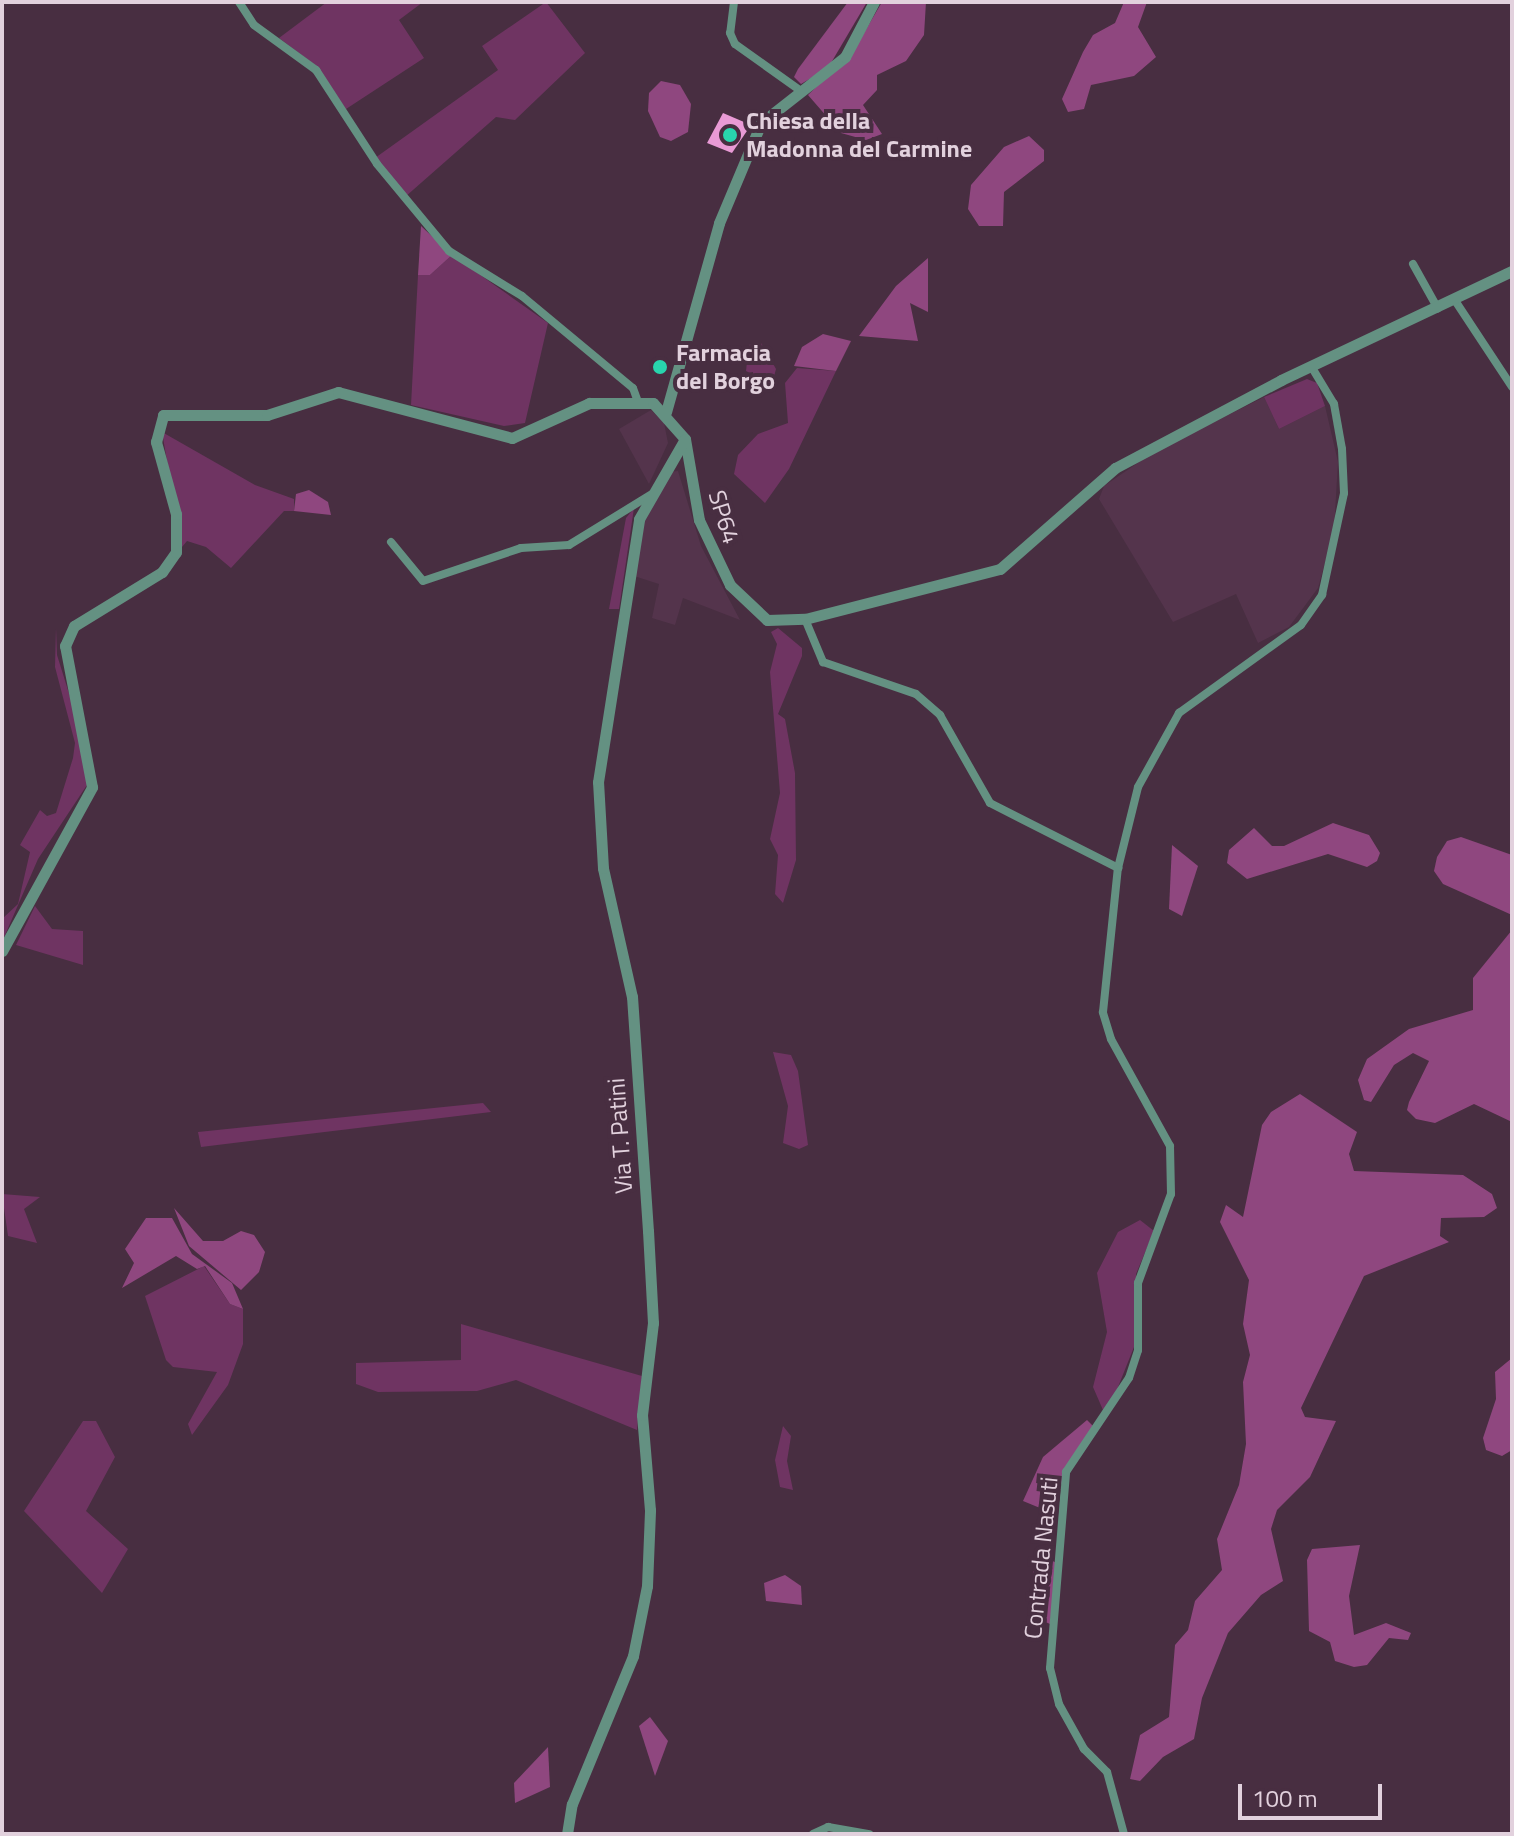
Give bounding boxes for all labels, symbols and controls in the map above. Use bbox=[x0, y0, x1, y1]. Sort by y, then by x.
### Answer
place label: Chiesa della Madonna del Carmine bbox=[746, 107, 972, 163]
marker: Chiesa della Madonna del Carmine bbox=[721, 126, 739, 144]
place label: Farmacia del Borgo bbox=[676, 339, 775, 395]
marker: Farmacia del Borgo bbox=[651, 358, 669, 376]
street label: SP64 bbox=[702, 487, 746, 547]
street label: Via T. Patini bbox=[602, 1077, 638, 1195]
street label: Contrada Nasuti bbox=[1018, 1475, 1064, 1641]
scale bar bbox=[1242, 1768, 1386, 1818]
text: 100 m bbox=[1252, 1780, 1318, 1816]

